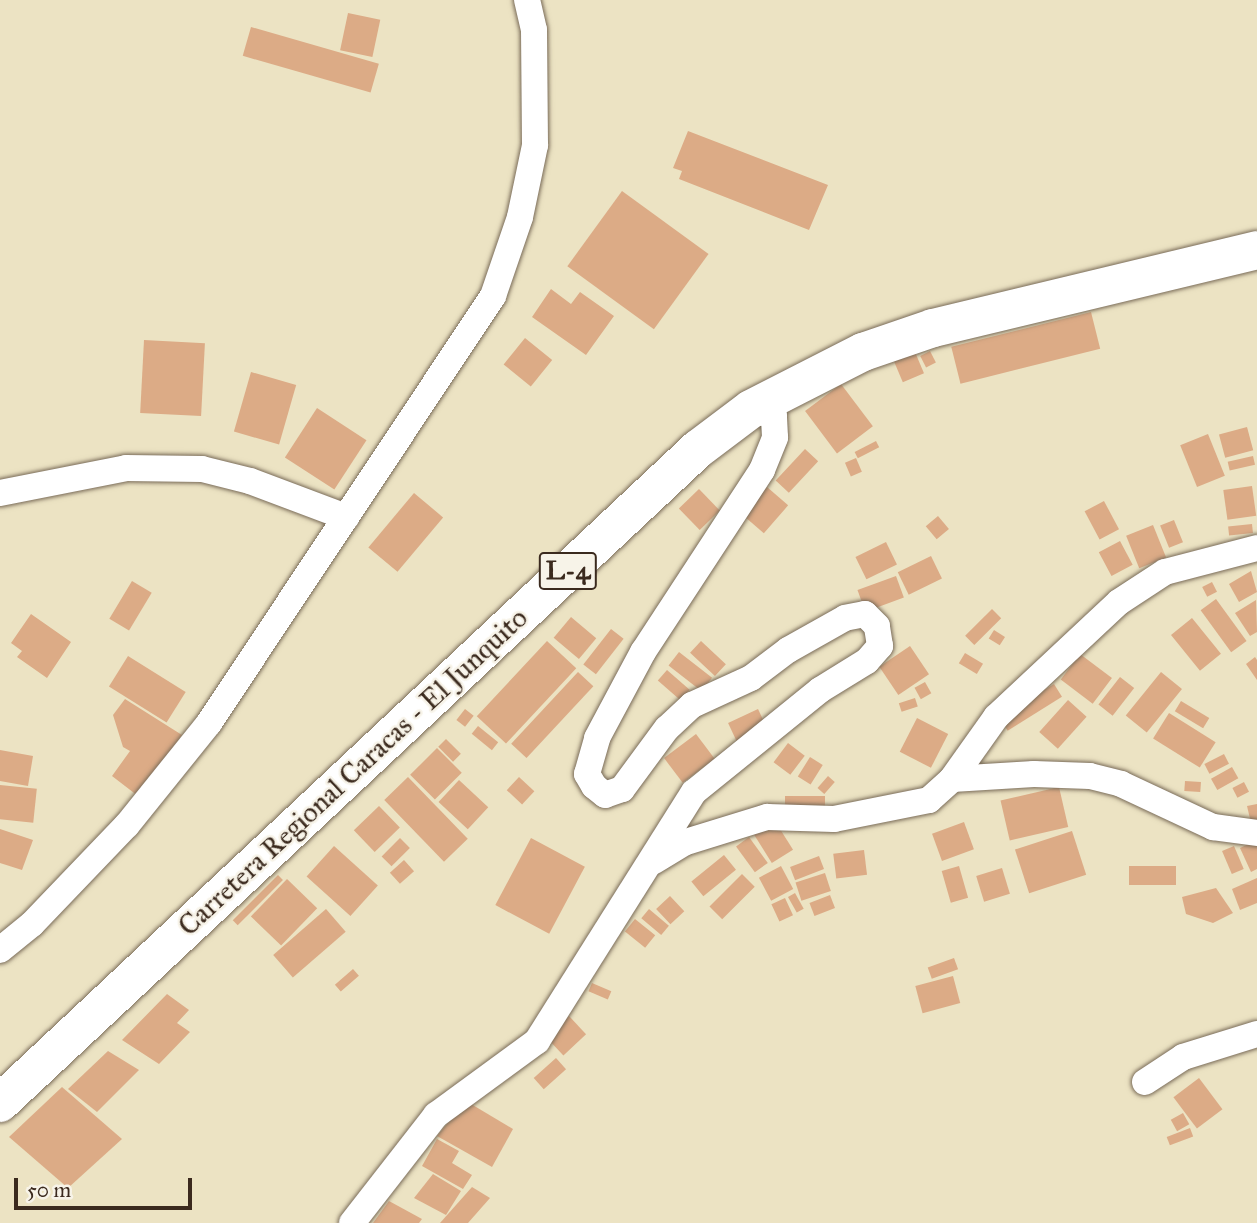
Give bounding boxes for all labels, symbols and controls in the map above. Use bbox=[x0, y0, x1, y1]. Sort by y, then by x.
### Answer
road number: L-4 bbox=[538, 548, 598, 594]
street label: Carretera Regional Caracas - El Junquito bbox=[171, 601, 535, 943]
scale bar bbox=[18, 1164, 196, 1208]
text: 50 m bbox=[27, 1177, 71, 1203]

